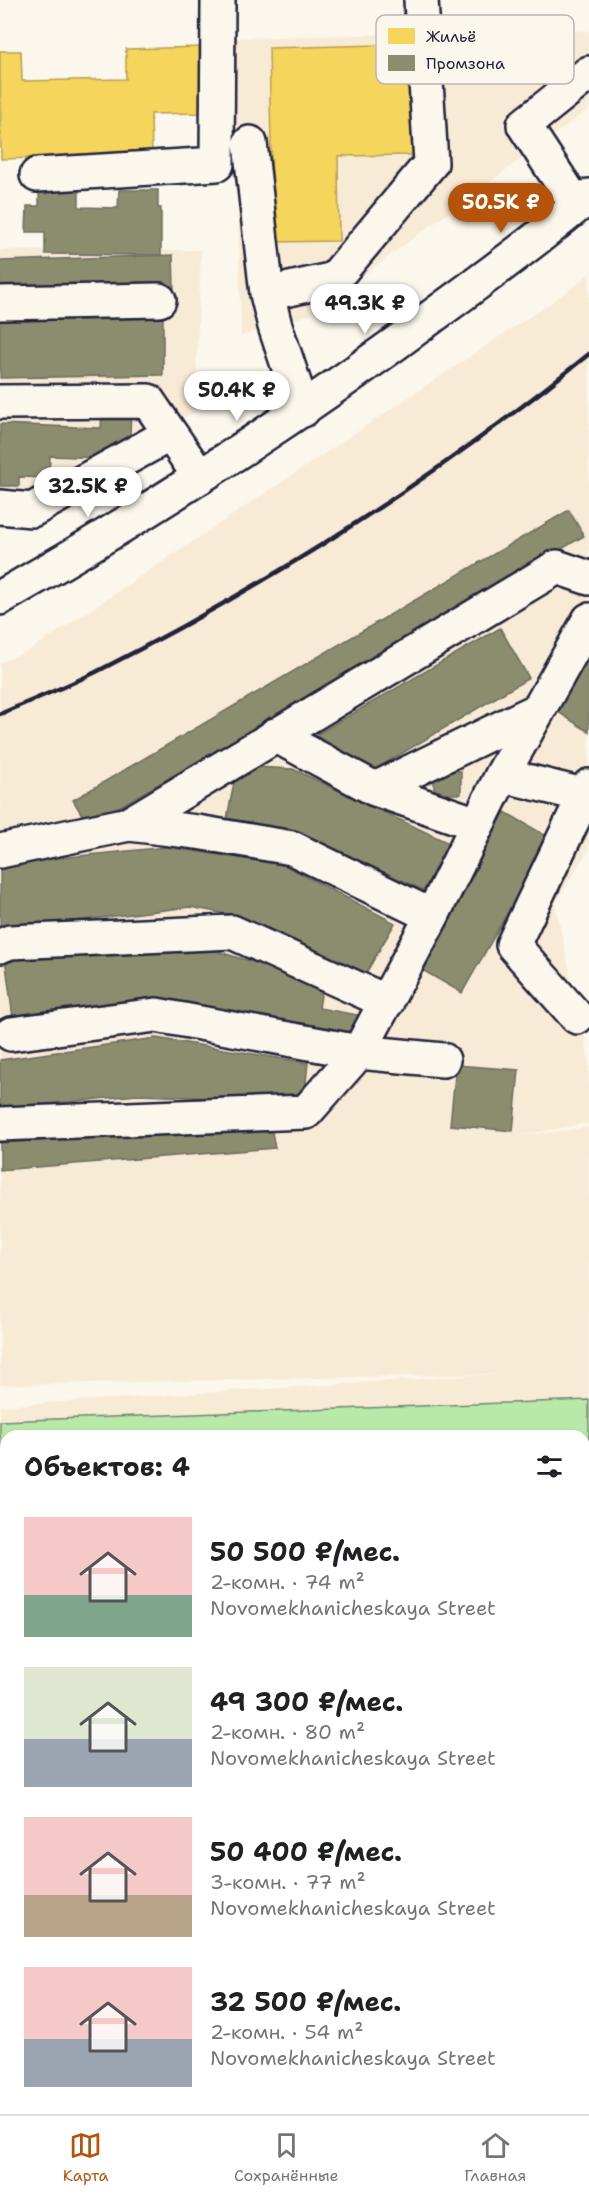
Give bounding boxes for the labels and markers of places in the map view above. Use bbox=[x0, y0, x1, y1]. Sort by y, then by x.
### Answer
pin: 50.5K ₽ bbox=[446, 183, 556, 234]
pin: 49.3K ₽ bbox=[310, 284, 420, 335]
pin: 50.4K ₽ bbox=[182, 371, 292, 422]
pin: 32.5K ₽ bbox=[33, 467, 143, 518]

